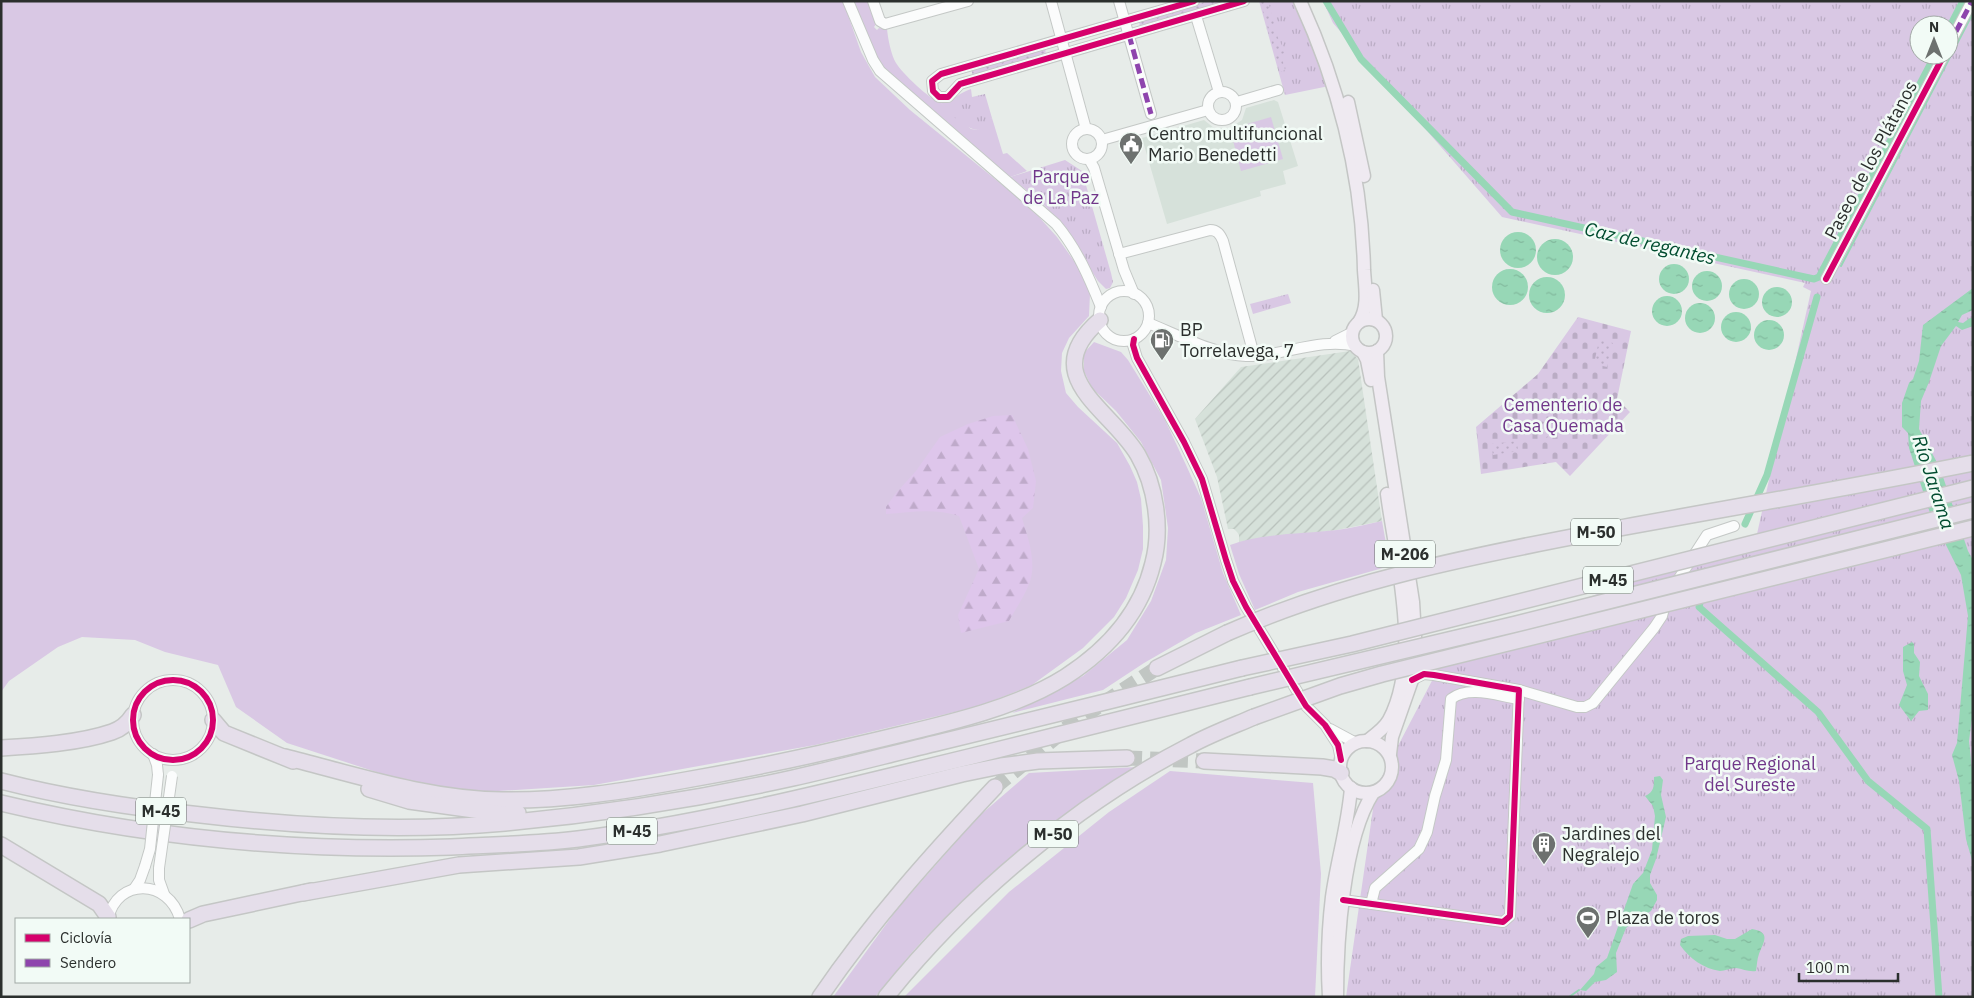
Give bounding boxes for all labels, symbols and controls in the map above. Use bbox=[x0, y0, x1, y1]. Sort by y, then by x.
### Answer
north arrow bbox=[1909, 15, 1959, 65]
text: N bbox=[1929, 18, 1939, 36]
street label: Paseo de los Plátanos bbox=[1819, 77, 1922, 243]
place label: Centro multifuncional Mario Benedetti bbox=[1148, 122, 1323, 166]
public building icon: Centro multifuncional Mario Benedetti bbox=[1118, 131, 1144, 165]
park label: Parque de La Paz bbox=[1023, 165, 1099, 209]
water label: Caz de regantes bbox=[1582, 216, 1718, 270]
place label: BP Torrelavega, 7 bbox=[1180, 318, 1294, 362]
fuel station icon: BP Torrelavega, 7 bbox=[1149, 327, 1175, 361]
park label: Cementerio de Casa Quemada bbox=[1502, 393, 1624, 437]
water label: Río Jarama bbox=[1908, 432, 1960, 532]
road number: M-50 bbox=[1571, 518, 1621, 546]
road number: M-206 bbox=[1375, 540, 1435, 568]
road number: M-45 bbox=[1583, 566, 1633, 594]
park label: Parque Regional del Sureste bbox=[1684, 752, 1816, 796]
road number: M-45 bbox=[136, 798, 186, 824]
road number: M-45 bbox=[607, 818, 657, 844]
road number: M-50 bbox=[1028, 821, 1078, 848]
place label: Jardines del Negralejo bbox=[1562, 822, 1661, 866]
building icon: Jardines del Negralejo bbox=[1531, 831, 1557, 865]
sports icon: Plaza de toros bbox=[1575, 905, 1601, 939]
place label: Plaza de toros bbox=[1606, 906, 1720, 929]
legend bbox=[15, 918, 190, 983]
text: Ciclovía bbox=[60, 928, 112, 947]
scale bar bbox=[1799, 950, 1898, 982]
text: Sendero bbox=[60, 953, 116, 972]
text: 100 m bbox=[1806, 958, 1850, 977]

